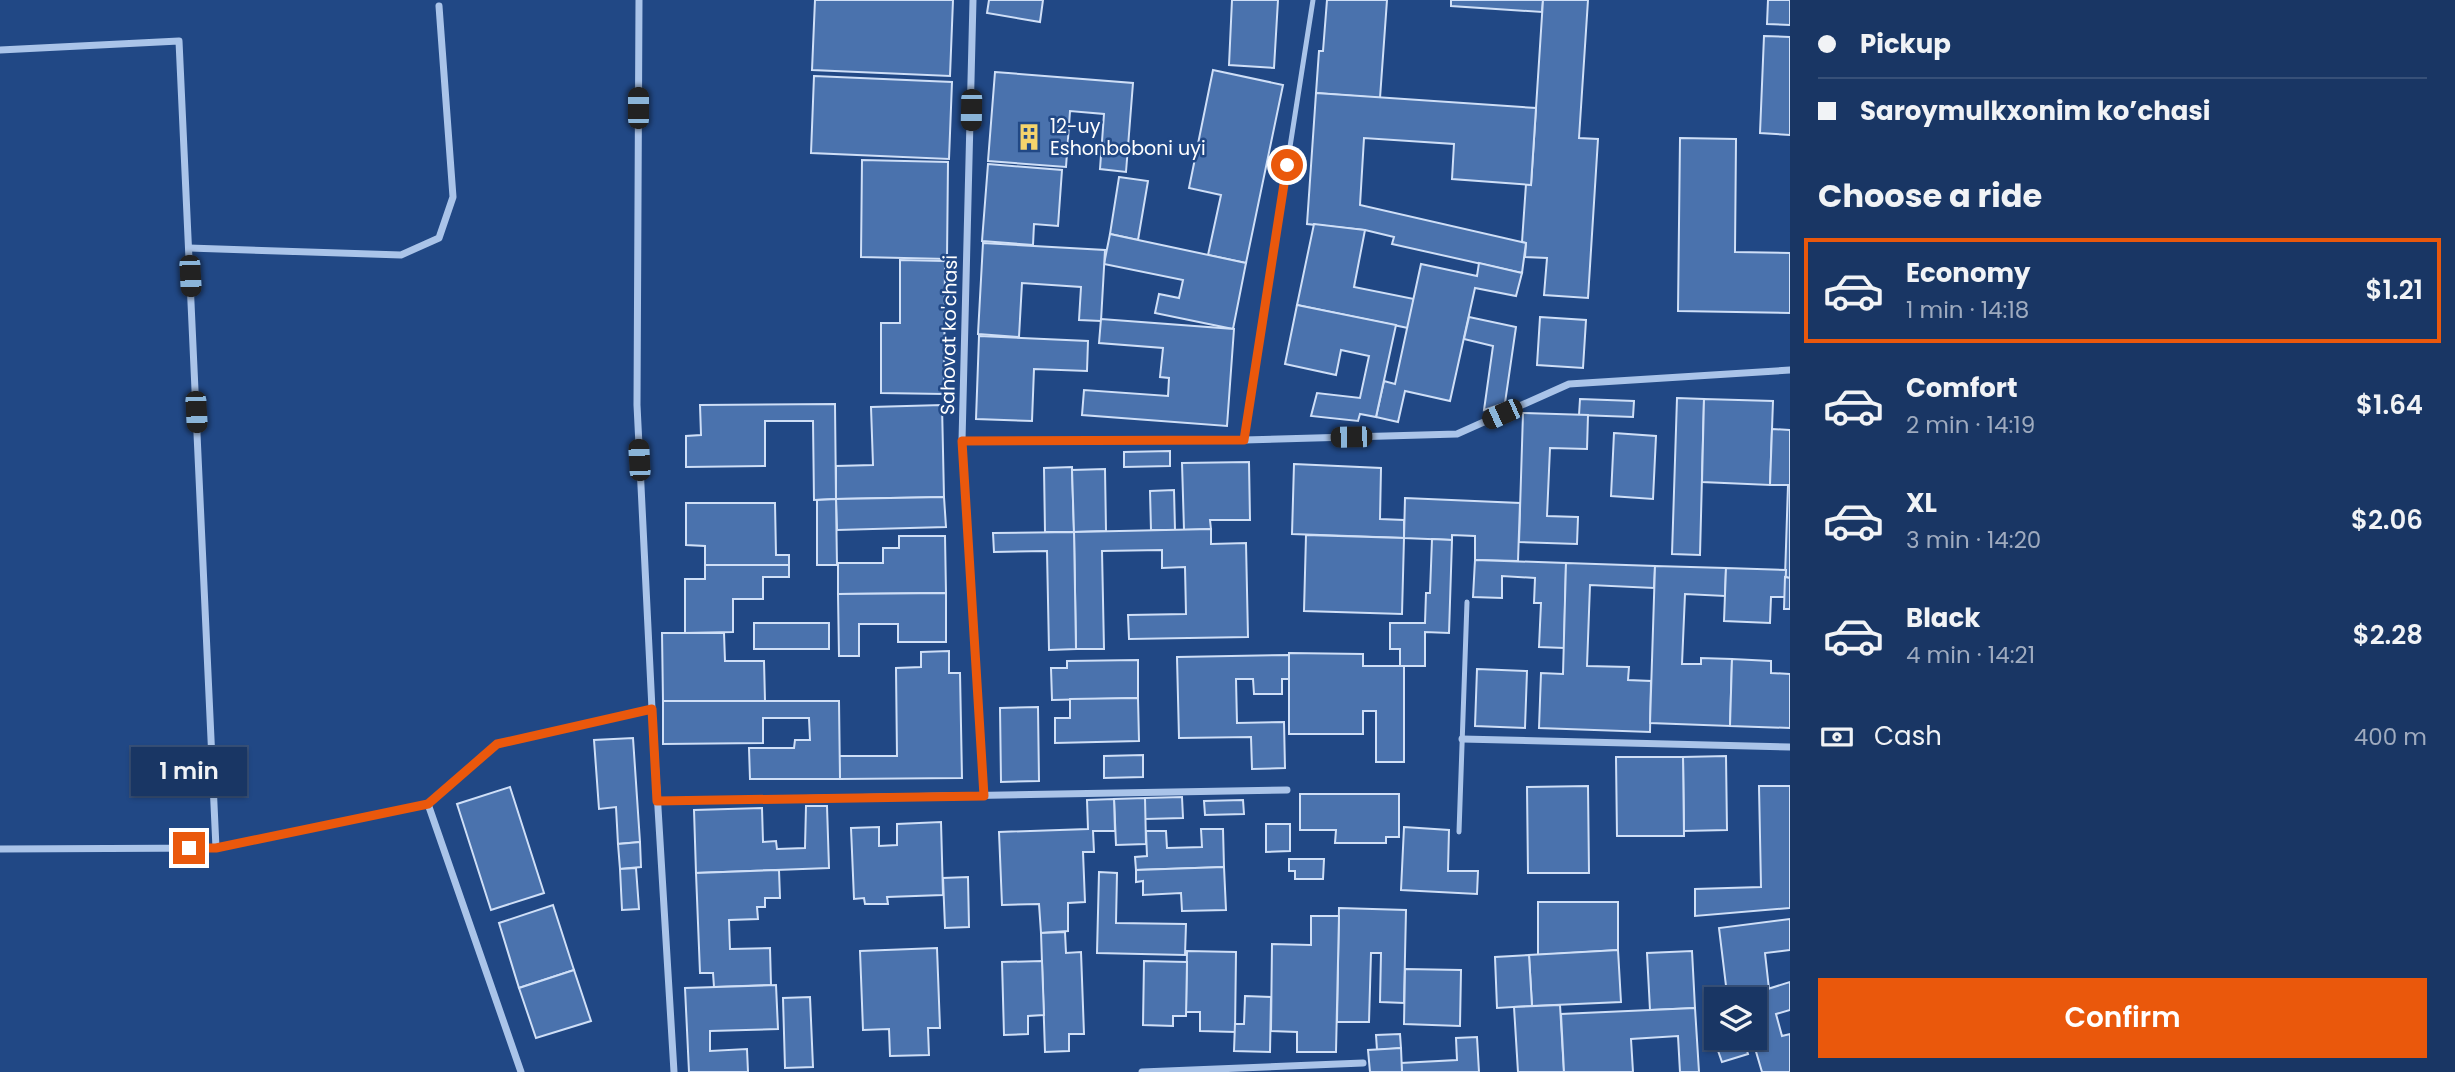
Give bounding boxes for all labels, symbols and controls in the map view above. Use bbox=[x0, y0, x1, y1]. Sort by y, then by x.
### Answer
text: Pickup bbox=[1860, 26, 1951, 62]
car bbox=[628, 87, 649, 129]
car bbox=[961, 89, 982, 131]
text: Saroymulkxonim ko’chasi bbox=[1860, 93, 2211, 129]
place label: 12-uy Eshonboboni uyi bbox=[1050, 113, 1206, 162]
building icon: 12-uy Eshonboboni uyi bbox=[1014, 122, 1044, 152]
route start bbox=[1271, 149, 1303, 181]
text: Choose a ride bbox=[1818, 173, 2042, 218]
car bbox=[179, 254, 202, 298]
street label: Sahovat ko'chasi bbox=[934, 255, 964, 415]
text: Economy bbox=[1906, 255, 2030, 291]
icon: car bbox=[1822, 259, 1885, 322]
text: $1.21 bbox=[2365, 272, 2423, 308]
text: 1 min · 14:18 bbox=[1906, 294, 2029, 326]
text: Comfort bbox=[1906, 370, 2018, 406]
icon: car bbox=[1822, 374, 1885, 437]
text: $1.64 bbox=[2356, 387, 2423, 423]
car bbox=[185, 390, 208, 434]
car bbox=[1479, 396, 1526, 432]
text: 2 min · 14:19 bbox=[1906, 409, 2035, 441]
car bbox=[1330, 426, 1373, 448]
car bbox=[628, 438, 651, 482]
text: XL bbox=[1906, 485, 1937, 521]
icon: car bbox=[1822, 489, 1885, 552]
text: $2.06 bbox=[2351, 502, 2423, 538]
text: 3 min · 14:20 bbox=[1906, 524, 2041, 556]
text: Black bbox=[1906, 600, 1980, 636]
icon: car bbox=[1822, 604, 1885, 667]
text: $2.28 bbox=[2353, 617, 2423, 653]
text: 4 min · 14:21 bbox=[1906, 639, 2035, 671]
icon: cash bbox=[1818, 718, 1856, 756]
text: Cash bbox=[1874, 718, 1942, 754]
text: 400 m bbox=[2354, 721, 2427, 753]
callout: 1 min bbox=[131, 746, 247, 796]
text: 1 min bbox=[159, 755, 219, 787]
route end bbox=[173, 832, 205, 864]
button: Confirm bbox=[1818, 978, 2427, 1058]
map controls bbox=[1704, 987, 1767, 1050]
button: layers bbox=[1704, 987, 1767, 1050]

